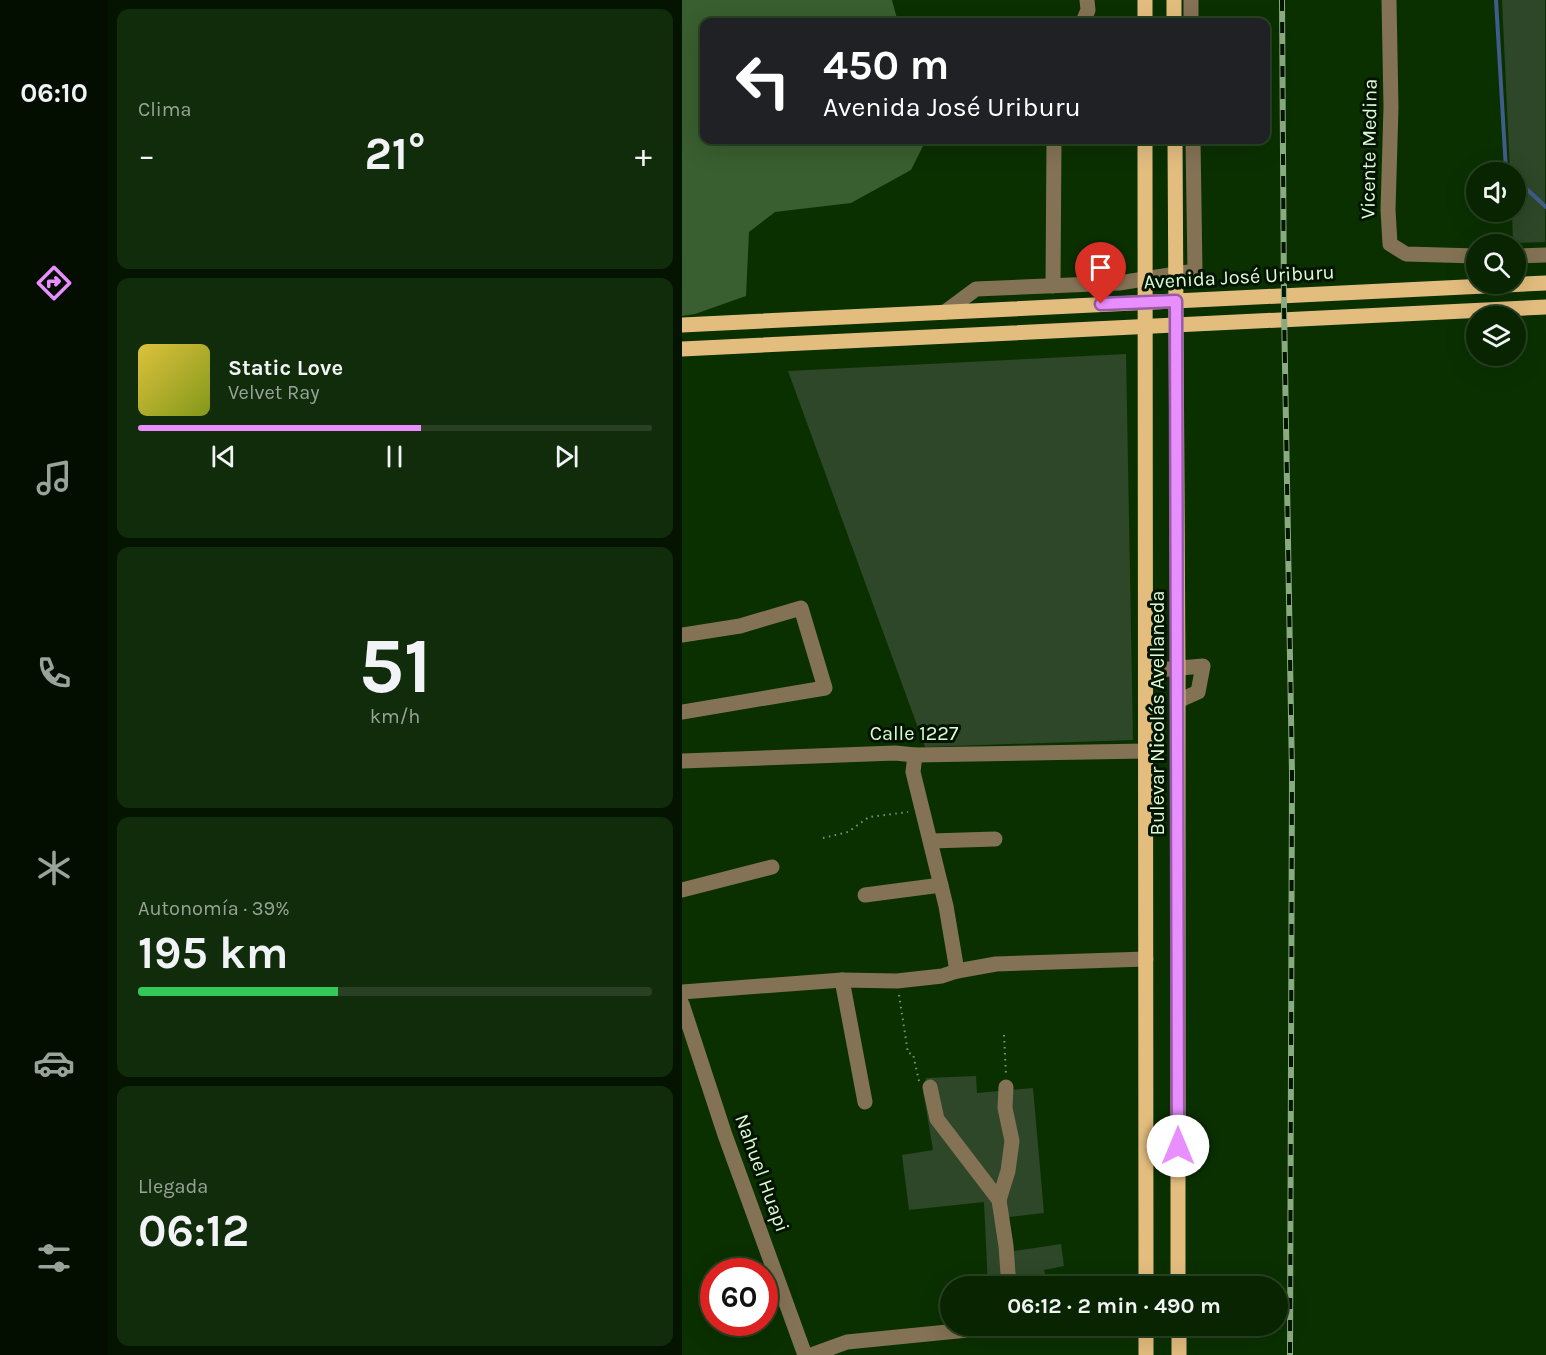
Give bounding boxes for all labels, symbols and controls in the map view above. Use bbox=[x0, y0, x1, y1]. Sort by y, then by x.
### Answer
text: 450 m bbox=[823, 40, 949, 90]
icon: left bbox=[724, 42, 802, 120]
text: 06:10 bbox=[20, 77, 88, 109]
street label: Vicente Medina bbox=[1356, 79, 1382, 219]
text: Avenida José Uriburu bbox=[823, 91, 1081, 123]
text: Clima bbox=[138, 98, 192, 121]
text: 21° bbox=[365, 128, 425, 180]
text: − bbox=[138, 136, 155, 174]
text: + bbox=[635, 136, 652, 174]
map controls bbox=[1466, 162, 1526, 366]
button: sound bbox=[1466, 162, 1526, 222]
button: search bbox=[1466, 234, 1526, 294]
pin bbox=[1075, 242, 1126, 304]
icon: arrive bbox=[1084, 251, 1117, 284]
street label: Avenida José Uriburu bbox=[1143, 261, 1335, 293]
icon: directions bbox=[33, 262, 75, 304]
button: layers bbox=[1466, 306, 1526, 366]
text: Static Love bbox=[228, 355, 343, 381]
text: Velvet Ray bbox=[228, 381, 320, 404]
icon: previous bbox=[207, 440, 240, 473]
icon: pause bbox=[378, 440, 411, 473]
icon: next bbox=[550, 440, 583, 473]
icon: music bbox=[33, 457, 75, 499]
street label: Bulevar Nicolás Avellaneda bbox=[1146, 591, 1169, 836]
text: 51 bbox=[358, 620, 432, 712]
icon: phone bbox=[33, 652, 75, 694]
text: km/h bbox=[370, 705, 420, 728]
street label: Calle 1227 bbox=[870, 722, 959, 745]
icon: climate bbox=[33, 847, 75, 889]
text: Autonomía · 39% bbox=[138, 897, 290, 920]
text: 195 km bbox=[138, 927, 288, 979]
icon: car bbox=[33, 1042, 75, 1084]
street label: Nahuel Huapi bbox=[730, 1111, 794, 1235]
position arrow bbox=[1146, 1114, 1210, 1178]
text: Llegada bbox=[138, 1175, 208, 1198]
text: 06:12 bbox=[138, 1205, 249, 1257]
icon: filters bbox=[33, 1237, 75, 1279]
speed limit sign: 60 bbox=[700, 1258, 778, 1336]
text: 06:12 · 2 min · 490 m bbox=[1007, 1293, 1221, 1319]

